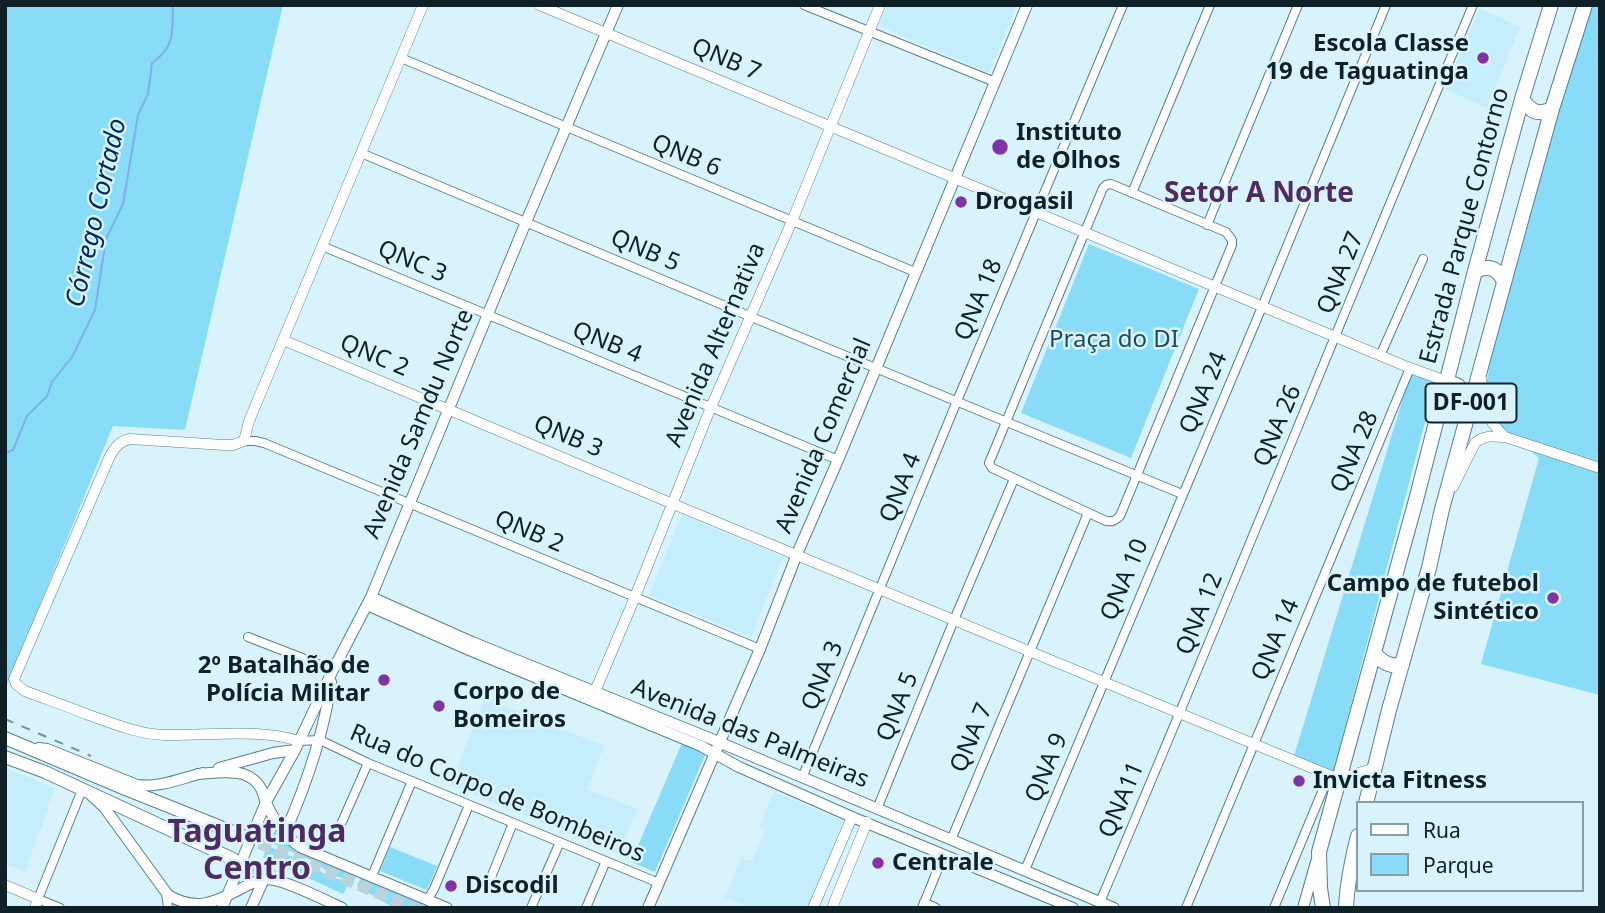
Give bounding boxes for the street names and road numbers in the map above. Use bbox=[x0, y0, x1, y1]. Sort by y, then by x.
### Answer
street label: QNB 7 bbox=[687, 33, 765, 87]
street label: Estrada Parque Contorno bbox=[1414, 85, 1516, 367]
street label: QNB 6 bbox=[647, 129, 725, 183]
street label: QNB 5 bbox=[606, 224, 684, 278]
street label: QNA 27 bbox=[1312, 228, 1370, 318]
street label: QNC 3 bbox=[373, 235, 451, 289]
street label: Avenida Alternativa bbox=[660, 239, 772, 451]
street label: QNA 18 bbox=[949, 255, 1009, 345]
street label: Avenida Samdu Norte bbox=[358, 305, 480, 543]
street label: QNB 4 bbox=[568, 316, 646, 370]
street label: QNC 2 bbox=[335, 329, 413, 383]
street label: Avenida Comercial bbox=[770, 334, 878, 538]
street label: QNA 24 bbox=[1174, 348, 1234, 438]
street label: QNA 26 bbox=[1248, 381, 1308, 471]
road number: DF-001 bbox=[1426, 384, 1516, 422]
street label: QNA 28 bbox=[1325, 407, 1385, 497]
street label: QNB 3 bbox=[529, 410, 607, 464]
street label: QNA 4 bbox=[874, 449, 928, 527]
street label: QNB 2 bbox=[490, 505, 568, 559]
street label: QNA 10 bbox=[1095, 535, 1155, 625]
street label: QNA 12 bbox=[1171, 569, 1229, 659]
street label: QNA 14 bbox=[1246, 595, 1306, 685]
street label: QNA 3 bbox=[796, 637, 850, 715]
street label: QNA 5 bbox=[871, 668, 925, 746]
street label: Avenida das Palmeiras bbox=[627, 673, 873, 795]
street label: QNA 7 bbox=[945, 699, 999, 777]
street label: Rua do Corpo de Bombeiros bbox=[345, 719, 649, 869]
street label: QNA 9 bbox=[1020, 729, 1074, 807]
street label: QNA11 bbox=[1093, 758, 1151, 842]

